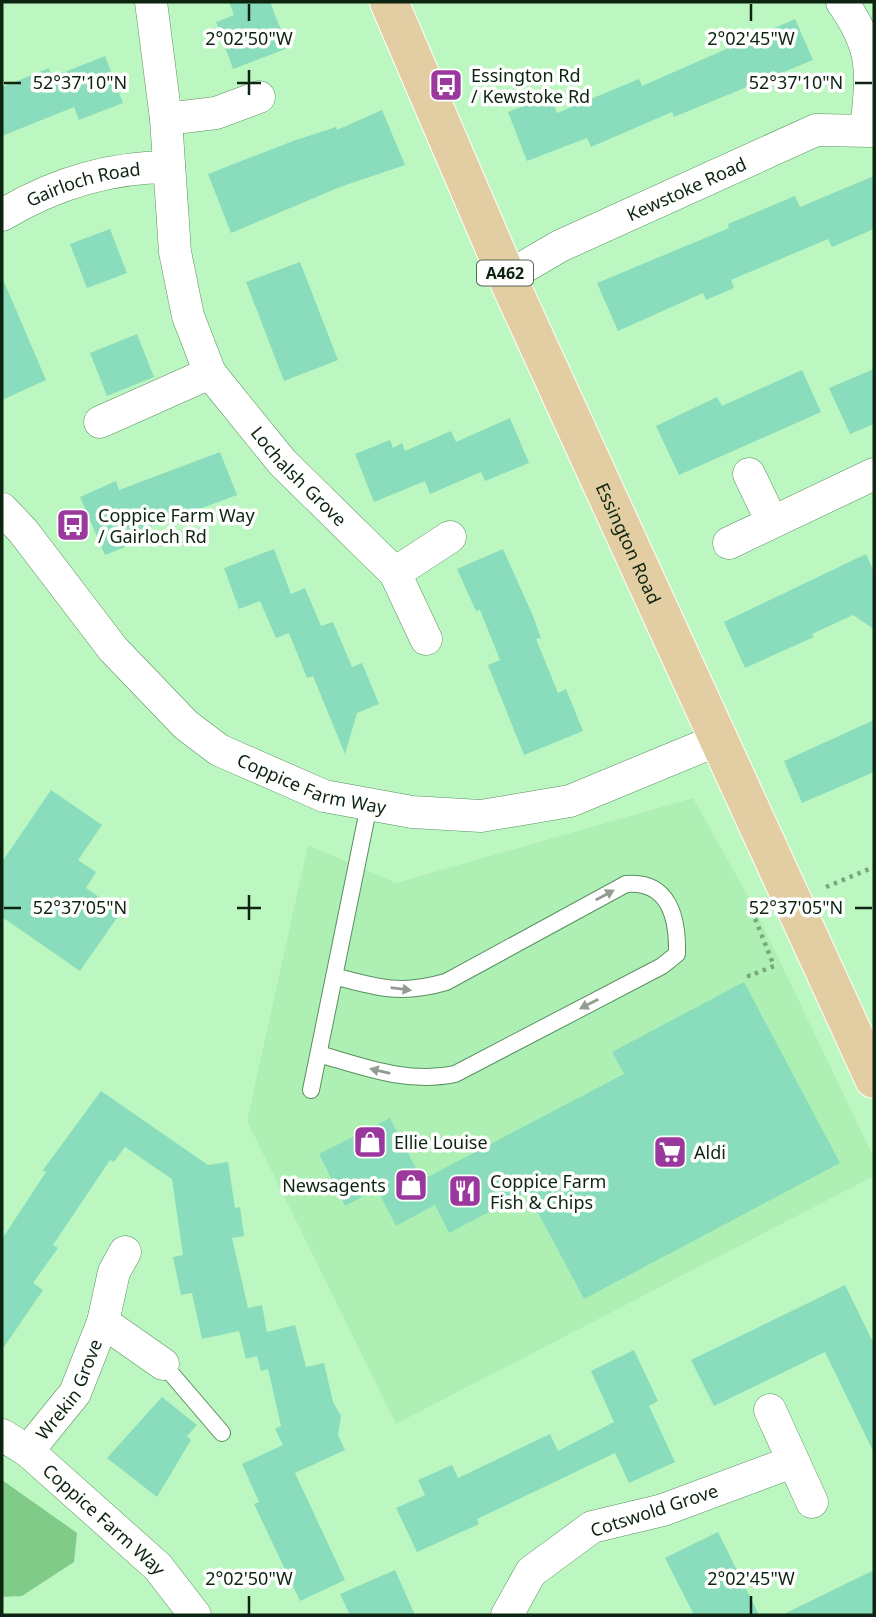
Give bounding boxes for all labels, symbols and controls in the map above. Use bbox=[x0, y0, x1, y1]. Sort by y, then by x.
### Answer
text: 2°02'50"W bbox=[205, 26, 293, 50]
text: 2°02'45"W bbox=[707, 26, 795, 50]
place label: Essington Rd / Kewstoke Rd bbox=[471, 63, 590, 108]
bus stop icon: Essington Rd / Kewstoke Rd bbox=[427, 66, 465, 104]
text: 52°37'10"N bbox=[33, 70, 127, 94]
text: 52°37'10"N bbox=[749, 70, 843, 94]
street label: Kewstoke Road bbox=[623, 151, 750, 226]
street label: Gairloch Road bbox=[22, 156, 142, 212]
road number: A462 bbox=[477, 260, 533, 286]
street label: Lochalsh Grove bbox=[246, 421, 352, 531]
street label: Essington Road bbox=[591, 479, 667, 608]
place label: Coppice Farm Way / Gairloch Rd bbox=[98, 503, 255, 548]
bus stop icon: Coppice Farm Way / Gairloch Rd bbox=[54, 506, 92, 544]
street label: Coppice Farm Way bbox=[233, 747, 389, 819]
one-way arrow bbox=[595, 890, 615, 901]
text: 52°37'05"N bbox=[33, 895, 127, 919]
text: 52°37'05"N bbox=[749, 895, 843, 919]
one-way arrow bbox=[390, 984, 412, 995]
one-way arrow bbox=[579, 997, 599, 1009]
one-way arrow bbox=[369, 1066, 391, 1077]
shop icon: Ellie Louise bbox=[351, 1123, 389, 1161]
place label: Ellie Louise bbox=[394, 1130, 488, 1154]
supermarket icon: Aldi bbox=[651, 1133, 689, 1171]
place label: Aldi bbox=[694, 1140, 726, 1164]
shop icon: Newsagents bbox=[392, 1166, 430, 1204]
place label: Coppice Farm Fish & Chips bbox=[490, 1169, 606, 1214]
restaurant icon: Coppice Farm Fish & Chips bbox=[446, 1172, 484, 1210]
place label: Newsagents bbox=[282, 1173, 386, 1197]
street label: Wrekin Grove bbox=[30, 1335, 107, 1445]
street label: Coppice Farm Way bbox=[38, 1458, 172, 1580]
street label: Cotswold Grove bbox=[587, 1478, 721, 1542]
text: 2°02'50"W bbox=[205, 1566, 293, 1590]
text: 2°02'45"W bbox=[707, 1566, 795, 1590]

